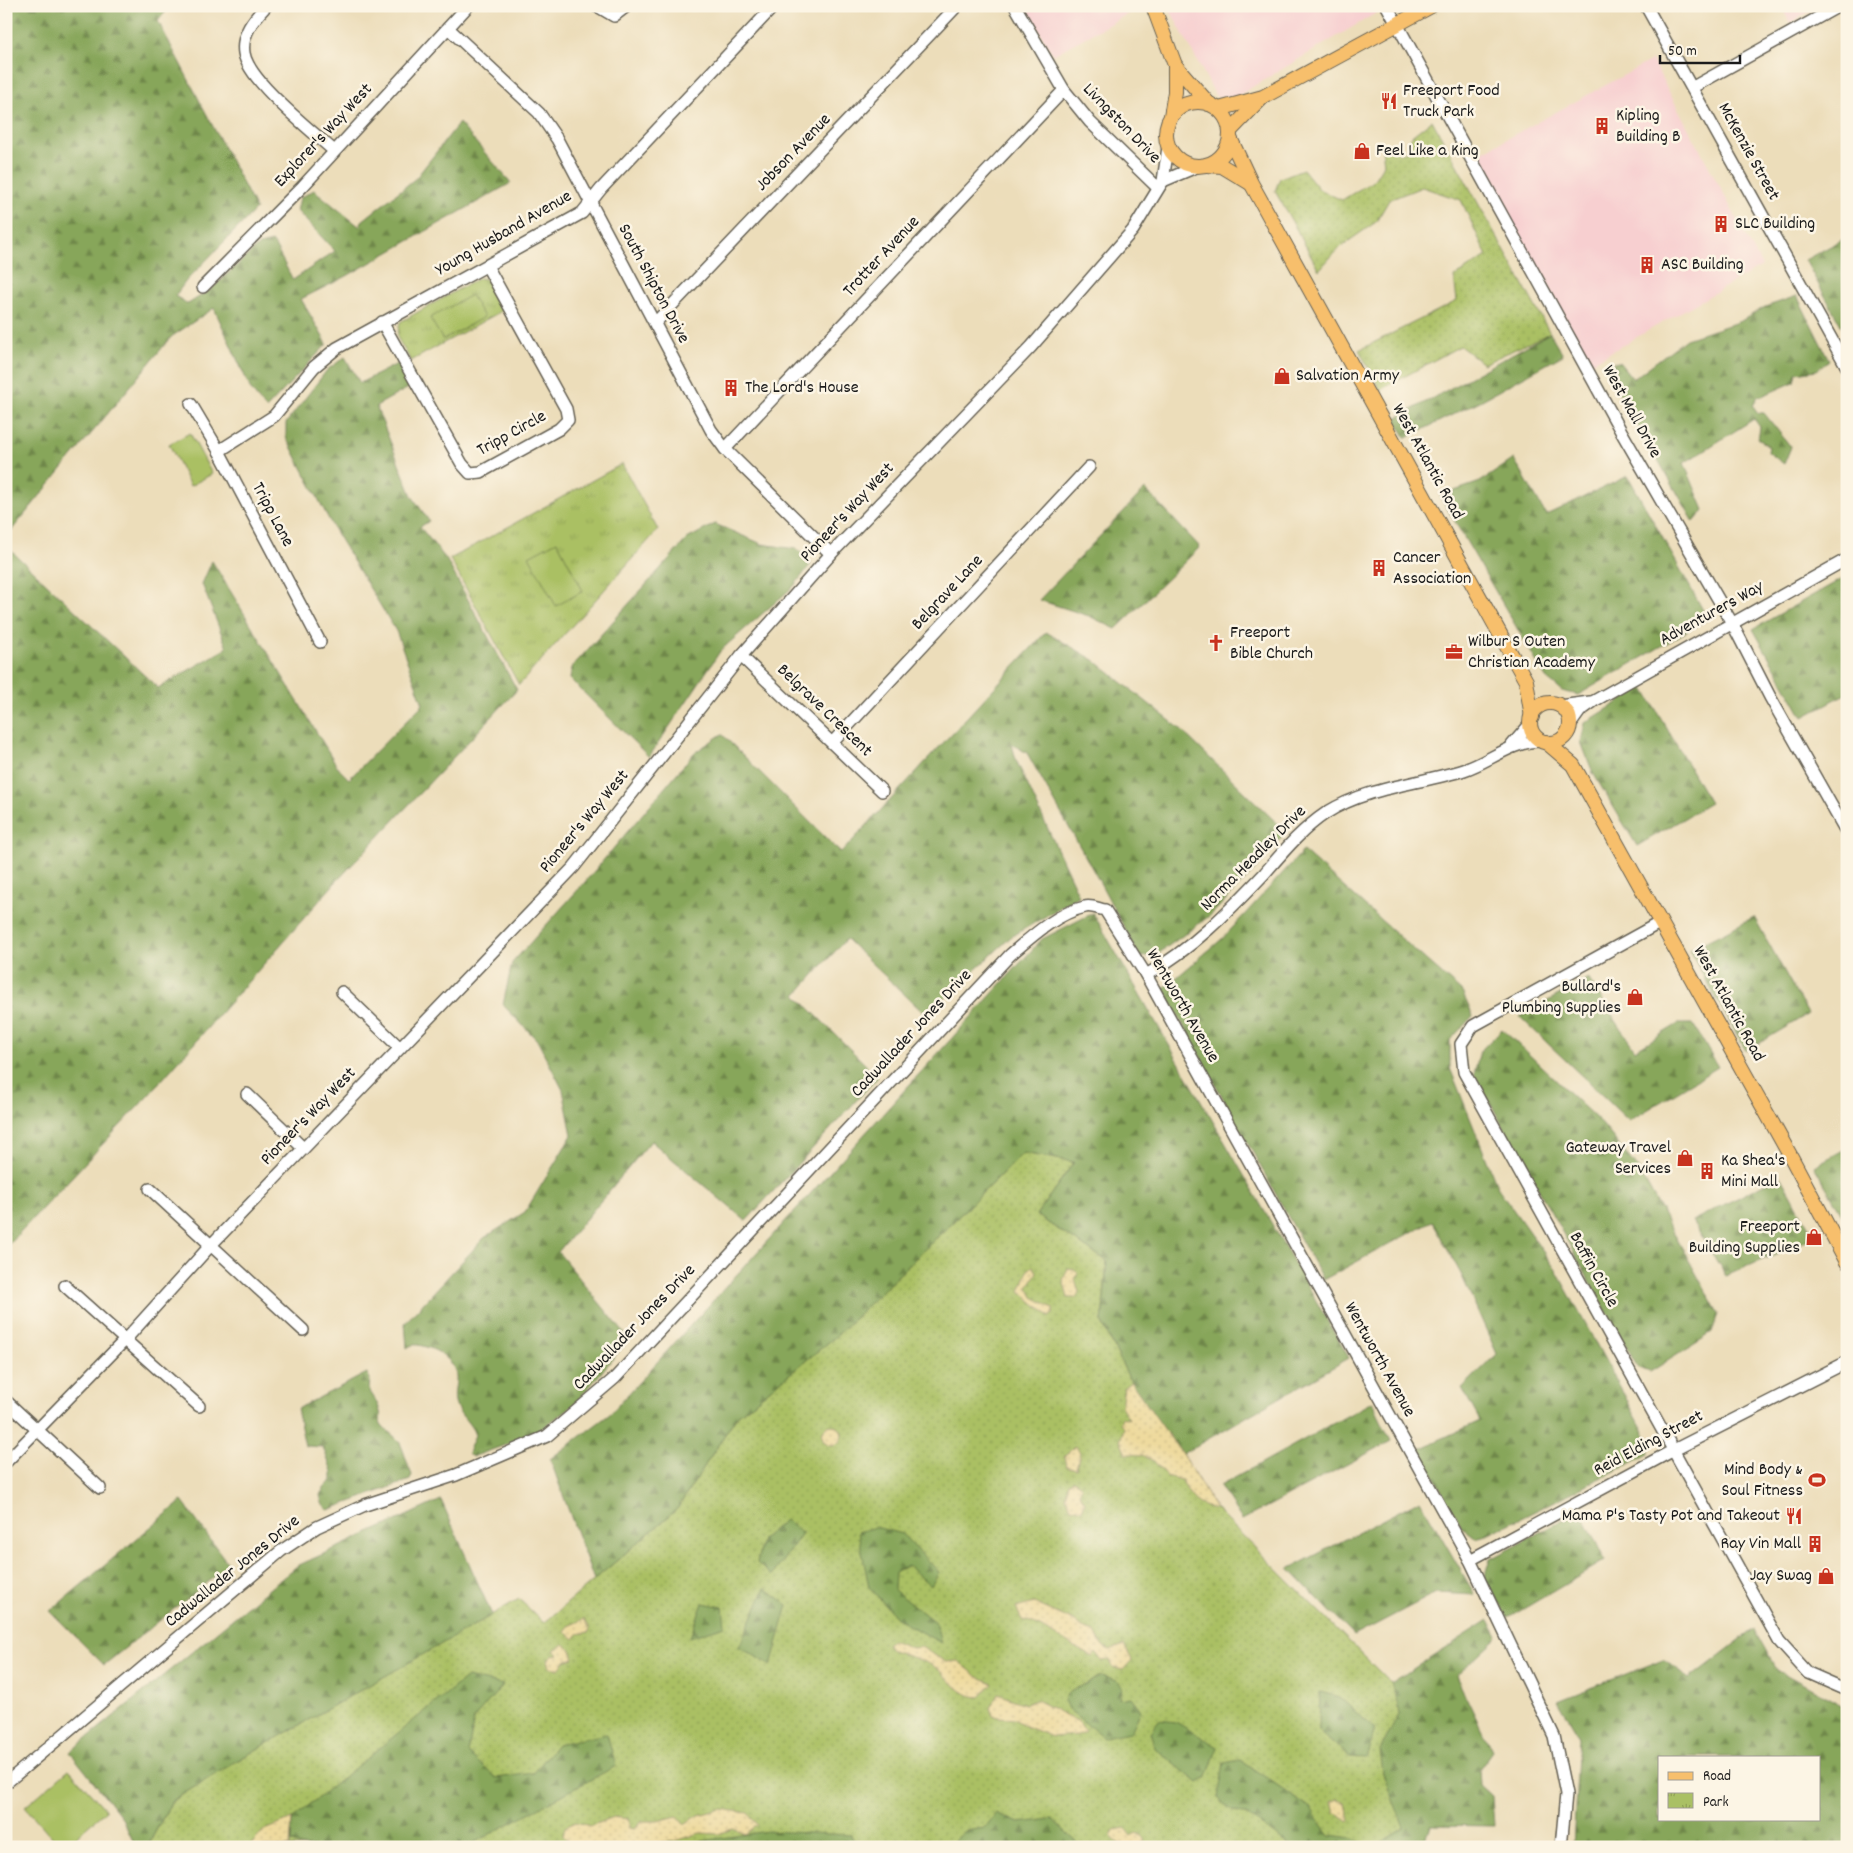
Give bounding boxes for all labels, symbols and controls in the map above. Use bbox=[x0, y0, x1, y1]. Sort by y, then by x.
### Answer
scale bar bbox=[1660, 32, 1740, 64]
text: 50 m bbox=[1668, 41, 1697, 63]
street label: Explorer's Way West bbox=[269, 78, 379, 194]
street label: Livngston Drive bbox=[1076, 78, 1166, 170]
place label: Freeport Food Truck Park bbox=[1403, 79, 1500, 125]
restaurant icon: Freeport Food Truck Park bbox=[1379, 91, 1399, 111]
street label: McKenzie Street bbox=[1711, 99, 1785, 206]
place label: Kipling Building B bbox=[1616, 104, 1680, 150]
street label: Jobson Avenue bbox=[750, 108, 838, 198]
building icon: Kipling Building B bbox=[1592, 116, 1612, 136]
place label: Feel Like a King bbox=[1376, 139, 1479, 164]
shop icon: Feel Like a King bbox=[1352, 141, 1372, 161]
street label: Young Husband Avenue bbox=[431, 185, 577, 283]
street label: Trotter Avenue bbox=[838, 211, 926, 303]
place label: SLC Building bbox=[1735, 212, 1815, 237]
building icon: SLC Building bbox=[1711, 214, 1731, 234]
street label: South Shipton Drive bbox=[611, 220, 695, 348]
place label: ASC Building bbox=[1661, 253, 1744, 278]
building icon: ASC Building bbox=[1637, 255, 1657, 275]
street label: West Mall Drive bbox=[1595, 361, 1667, 463]
place label: Salvation Army bbox=[1296, 364, 1400, 389]
shop icon: Salvation Army bbox=[1272, 366, 1292, 386]
place label: The Lord's House bbox=[745, 376, 859, 401]
building icon: The Lord's House bbox=[721, 378, 741, 398]
street label: West Atlantic Road bbox=[1385, 399, 1469, 525]
street label: Tripp Circle bbox=[473, 405, 551, 463]
street label: Pioneer's Way West bbox=[795, 457, 901, 568]
street label: Tripp Lane bbox=[245, 478, 299, 552]
place label: Cancer Association bbox=[1393, 546, 1471, 592]
street label: Belgrave Lane bbox=[906, 550, 990, 636]
building icon: Cancer Association bbox=[1369, 558, 1389, 578]
street label: Adventurers Way bbox=[1655, 575, 1769, 653]
place label: Freeport Bible Church bbox=[1230, 621, 1313, 667]
place label: Wilbur S Outen Christian Academy bbox=[1468, 630, 1596, 676]
church icon: Freeport Bible Church bbox=[1206, 633, 1226, 653]
office icon: Wilbur S Outen Christian Academy bbox=[1444, 642, 1464, 662]
street label: Belgrave Crescent bbox=[771, 659, 878, 763]
street label: Pioneer's Way West bbox=[534, 765, 636, 879]
street label: Norma Headley Drive bbox=[1195, 800, 1313, 918]
street label: West Atlantic Road bbox=[1686, 941, 1770, 1067]
street label: Wentworth Avenue bbox=[1139, 944, 1225, 1068]
street label: Cadwallader Jones Drive bbox=[846, 964, 978, 1104]
place label: Bullard's Plumbing Supplies bbox=[1502, 975, 1621, 1021]
shop icon: Bullard's Plumbing Supplies bbox=[1625, 987, 1645, 1007]
street label: Pioneer's Way West bbox=[255, 1062, 363, 1172]
place label: Gateway Travel Services bbox=[1565, 1136, 1672, 1182]
shop icon: Gateway Travel Services bbox=[1675, 1148, 1695, 1168]
place label: Ka Shea's Mini Mall bbox=[1721, 1149, 1786, 1195]
building icon: Ka Shea's Mini Mall bbox=[1697, 1161, 1717, 1181]
place label: Freeport Building Supplies bbox=[1689, 1215, 1800, 1261]
shop icon: Freeport Building Supplies bbox=[1804, 1227, 1824, 1247]
street label: Baffin Circle bbox=[1562, 1228, 1624, 1312]
street label: Cadwallader Jones Drive bbox=[568, 1259, 702, 1397]
street label: Wentworth Avenue bbox=[1337, 1298, 1421, 1422]
street label: Reid Elding Street bbox=[1590, 1404, 1709, 1483]
place label: Mind Body & Soul Fitness bbox=[1722, 1458, 1803, 1504]
sports icon: Mind Body & Soul Fitness bbox=[1807, 1470, 1827, 1490]
place label: Mama P's Tasty Pot and Takeout bbox=[1562, 1504, 1780, 1529]
restaurant icon: Mama P's Tasty Pot and Takeout bbox=[1784, 1506, 1804, 1526]
street label: Cadwallader Jones Drive bbox=[160, 1510, 306, 1634]
place label: Ray Vin Mall bbox=[1720, 1532, 1802, 1557]
building icon: Ray Vin Mall bbox=[1805, 1534, 1825, 1554]
place label: Jay Swag bbox=[1750, 1564, 1812, 1589]
shop icon: Jay Swag bbox=[1816, 1566, 1836, 1586]
legend bbox=[1658, 1756, 1820, 1820]
text: Road bbox=[1703, 1766, 1731, 1788]
text: Park bbox=[1703, 1792, 1729, 1814]

